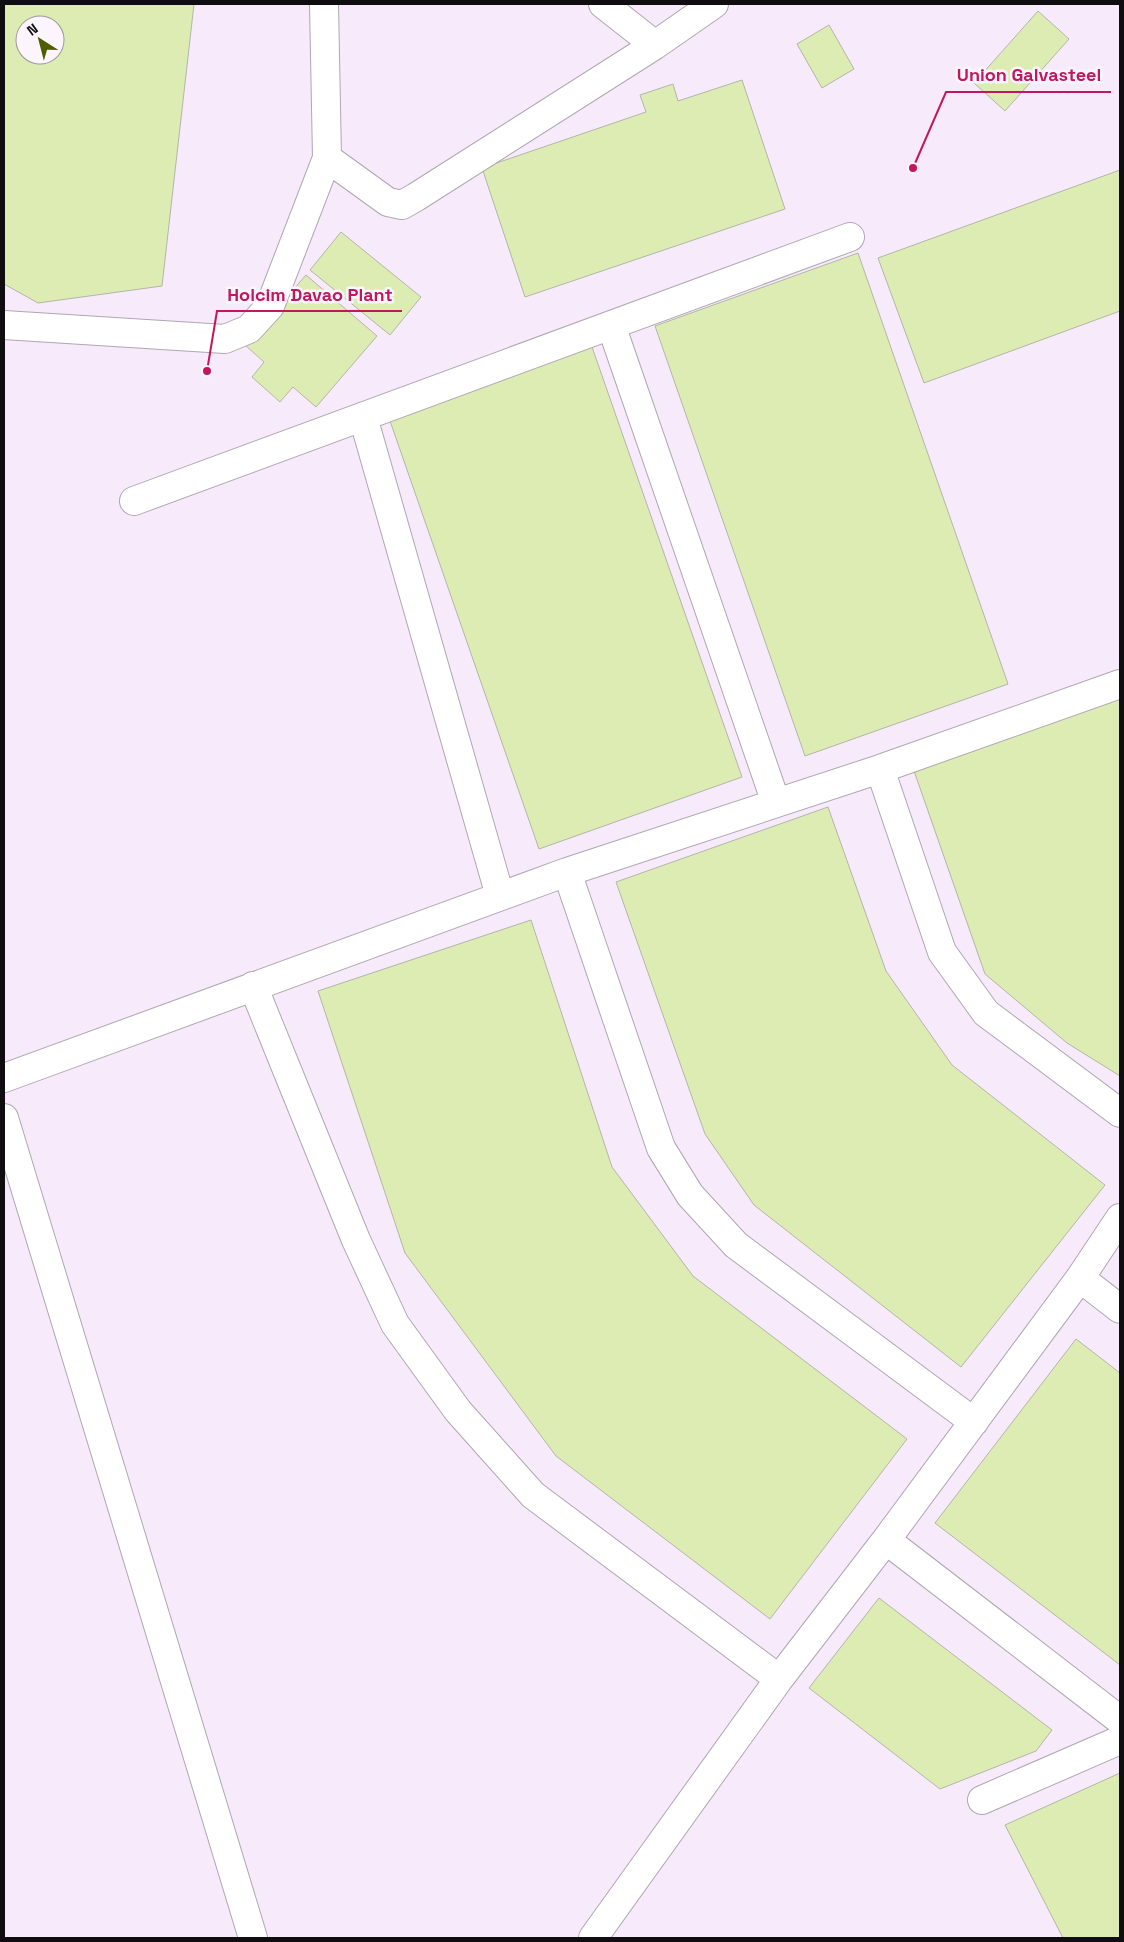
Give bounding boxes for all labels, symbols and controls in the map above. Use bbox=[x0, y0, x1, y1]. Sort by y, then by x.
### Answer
north arrow bbox=[15, 15, 65, 65]
text: N bbox=[23, 19, 41, 40]
callout: Union Galvasteel bbox=[946, 59, 1111, 92]
text: Union Galvasteel bbox=[957, 63, 1101, 86]
callout: Holcim Davao Plant bbox=[217, 278, 402, 311]
text: Holcim Davao Plant bbox=[227, 283, 393, 306]

